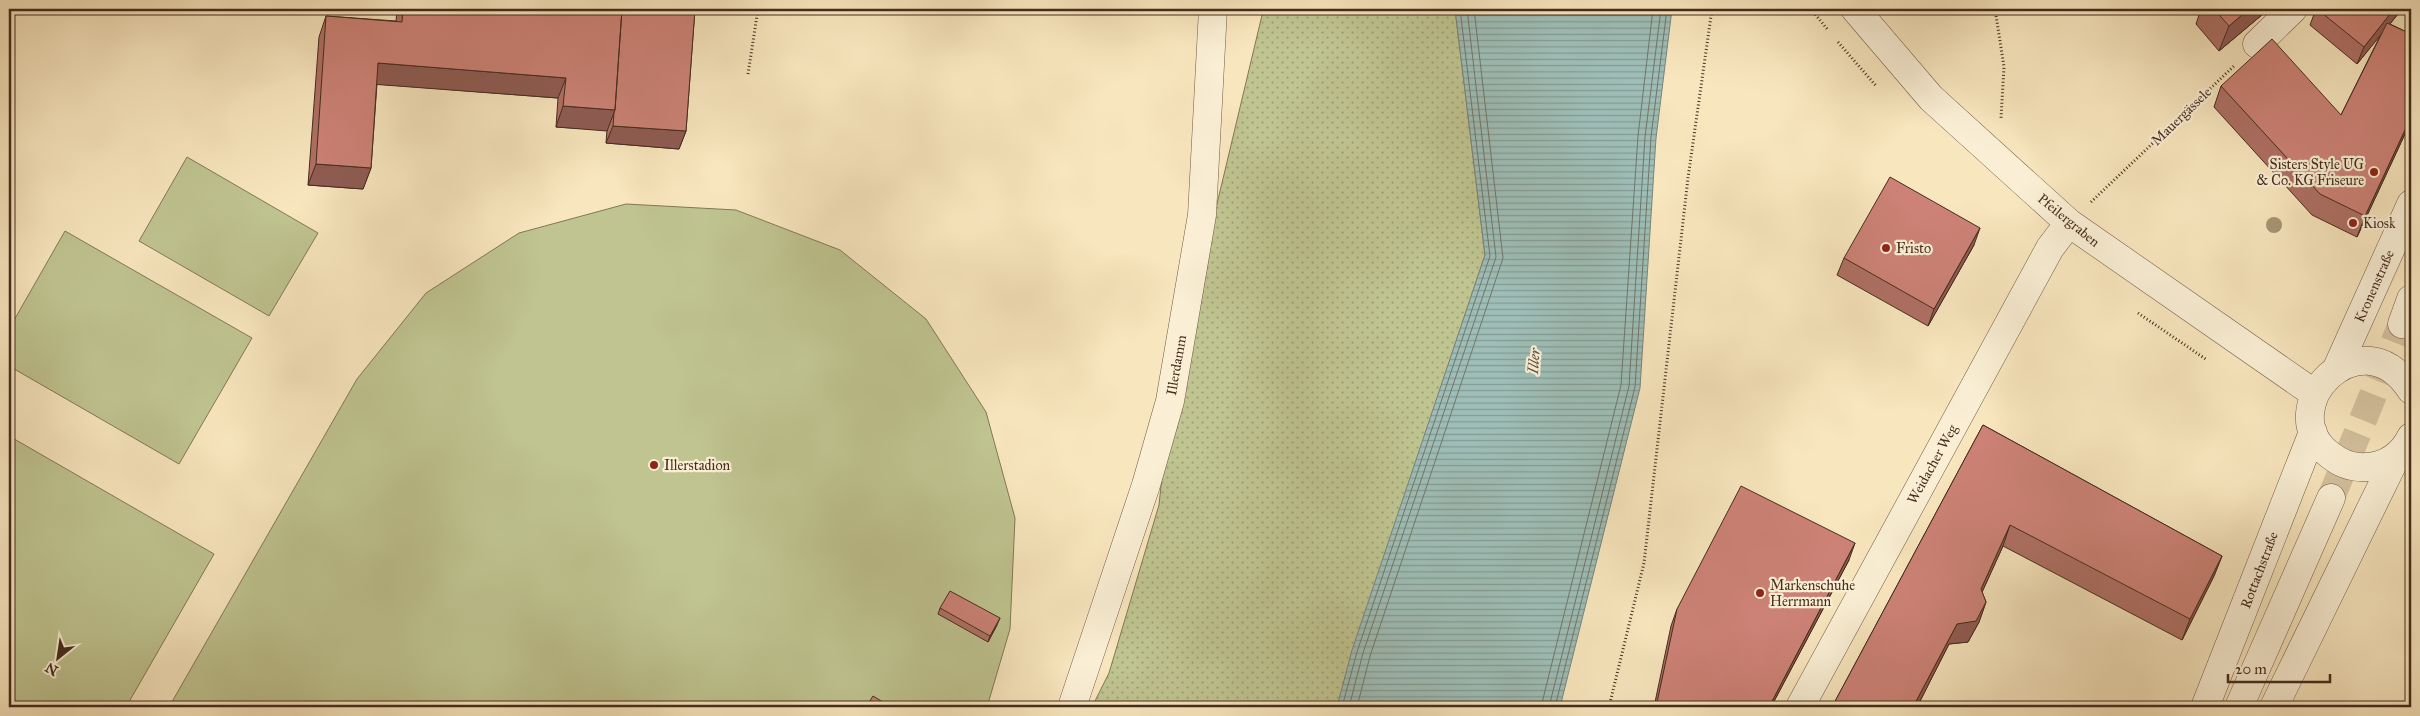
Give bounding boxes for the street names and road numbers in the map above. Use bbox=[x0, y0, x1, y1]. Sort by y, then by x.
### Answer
street label: Mauergässele bbox=[2148, 83, 2215, 149]
street label: Pfeilergraben bbox=[2034, 190, 2103, 251]
street label: Kronenstraße bbox=[2351, 247, 2398, 325]
street label: Illerdamm bbox=[1163, 333, 1190, 397]
street label: Weidacher Weg bbox=[1904, 421, 1961, 507]
street label: Rottachstraße bbox=[2237, 529, 2282, 611]

